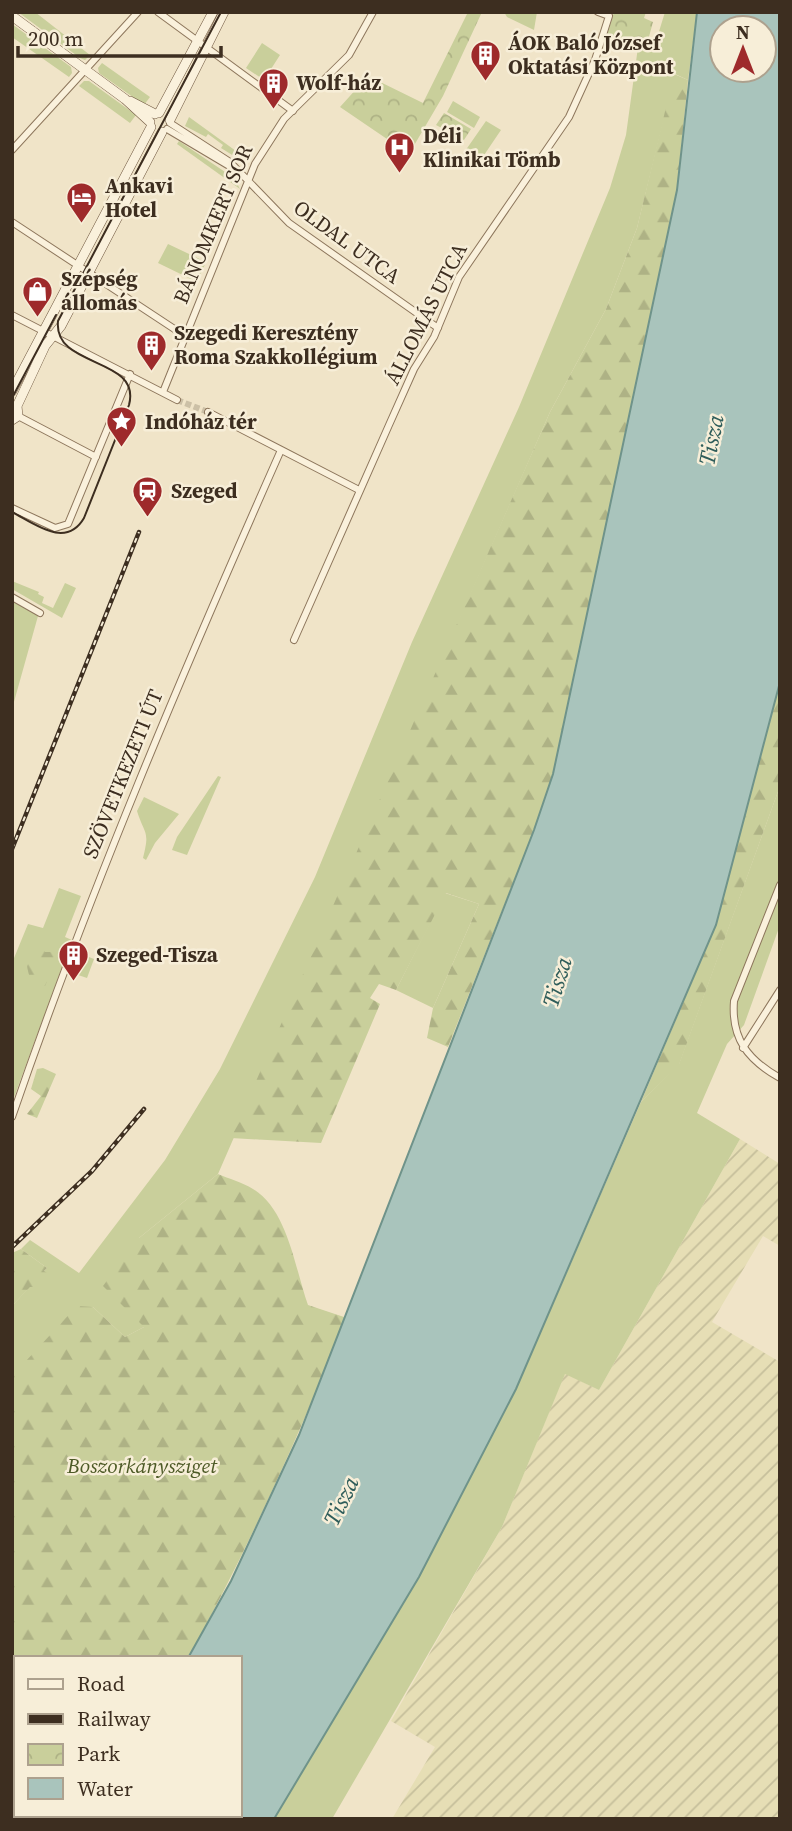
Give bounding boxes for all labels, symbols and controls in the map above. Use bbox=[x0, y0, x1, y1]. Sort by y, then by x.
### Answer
scale bar bbox=[18, 14, 220, 58]
north arrow bbox=[708, 14, 778, 84]
text: N bbox=[736, 19, 750, 45]
text: 200 m bbox=[28, 24, 83, 53]
place label: ÁOK Baló József Oktatási Központ bbox=[508, 28, 674, 81]
building icon: ÁOK Baló József Oktatási Központ bbox=[468, 38, 502, 82]
building icon: Wolf-ház bbox=[256, 66, 290, 110]
place label: Wolf-ház bbox=[296, 68, 381, 97]
place label: Déli Klinikai Tömb bbox=[423, 121, 561, 174]
hospital icon: Déli Klinikai Tömb bbox=[383, 131, 417, 175]
street label: BÁNOMKERT SOR bbox=[166, 139, 259, 308]
place label: Ankavi Hotel bbox=[105, 171, 173, 224]
hotel icon: Ankavi Hotel bbox=[65, 181, 99, 225]
street label: OLDAL UTCA bbox=[288, 193, 407, 290]
street label: ÁLLOMÁS UTCA bbox=[377, 238, 474, 390]
place label: Szépség állomás bbox=[61, 264, 138, 317]
shop icon: Szépség állomás bbox=[21, 274, 55, 318]
place label: Szegedi Keresztény Roma Szakkollégium bbox=[174, 318, 378, 371]
building icon: Szegedi Keresztény Roma Szakkollégium bbox=[134, 328, 168, 372]
place icon: Indóház tér bbox=[105, 405, 139, 449]
place label: Indóház tér bbox=[145, 407, 257, 436]
water label: Tisza bbox=[690, 412, 732, 468]
station icon: Szeged bbox=[131, 474, 165, 518]
place label: Szeged bbox=[171, 476, 238, 505]
street label: SZÖVETKEZETI ÚT bbox=[75, 685, 170, 863]
building icon: Szeged-Tisza bbox=[56, 938, 90, 982]
place label: Szeged-Tisza bbox=[96, 940, 219, 969]
water label: Tisza bbox=[534, 953, 580, 1011]
park label: Boszorkánysziget bbox=[66, 1451, 218, 1480]
water label: Tisza bbox=[315, 1471, 367, 1531]
legend bbox=[14, 1656, 242, 1817]
text: Road bbox=[77, 1669, 125, 1698]
text: Railway bbox=[77, 1704, 151, 1733]
text: Park bbox=[77, 1739, 121, 1768]
text: Water bbox=[77, 1774, 133, 1803]

